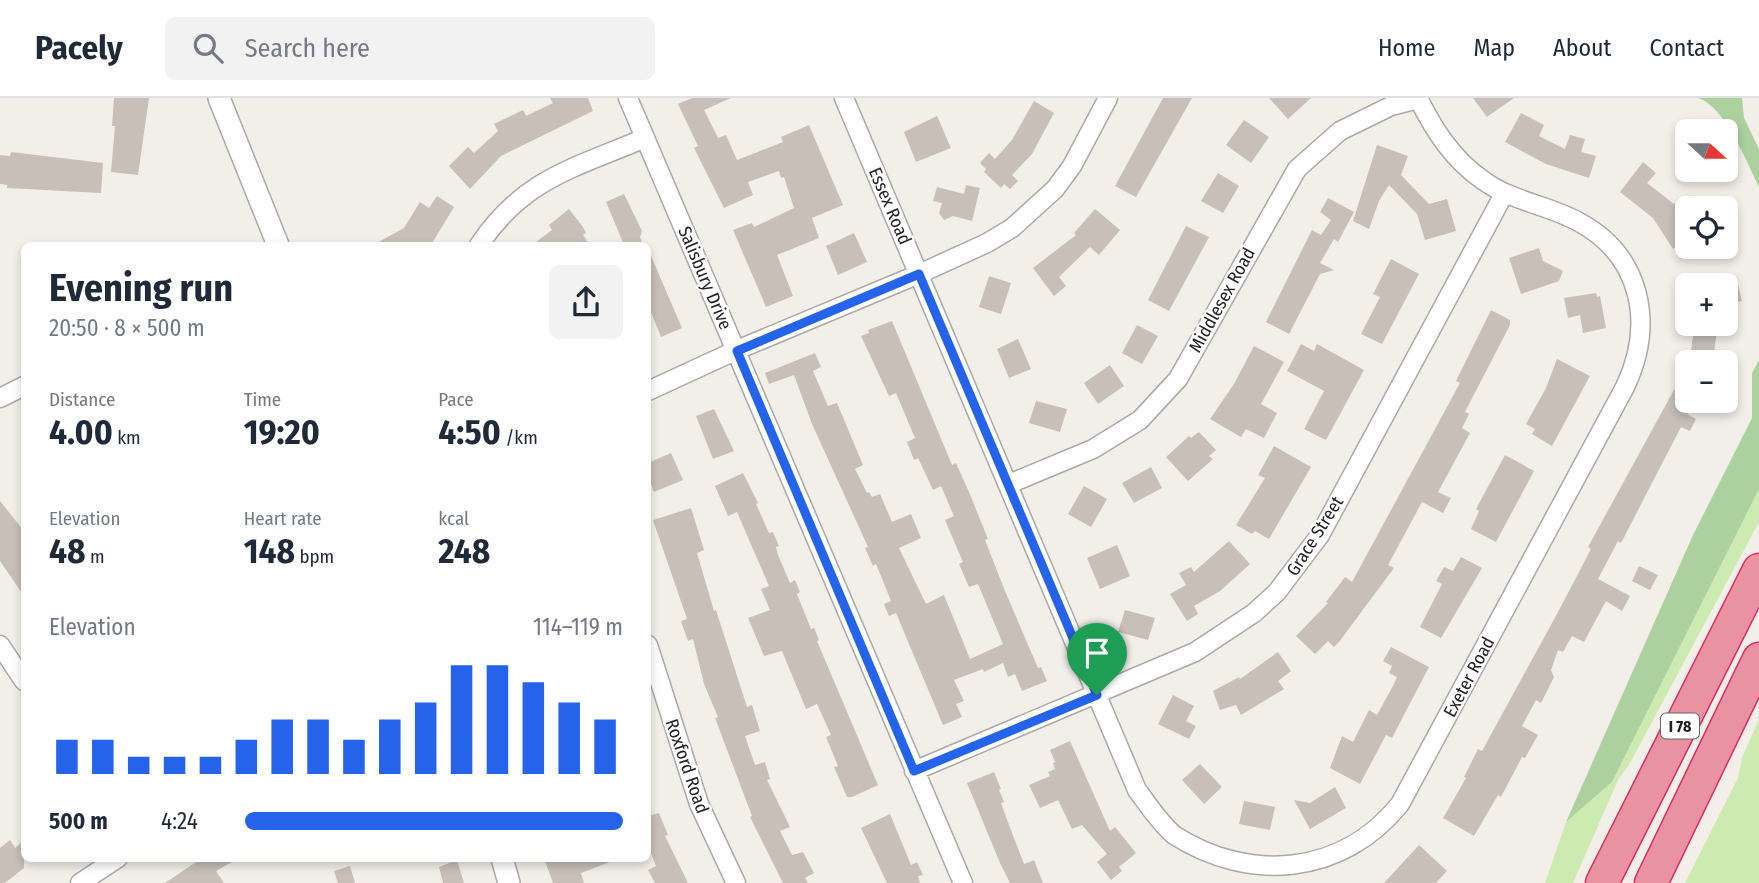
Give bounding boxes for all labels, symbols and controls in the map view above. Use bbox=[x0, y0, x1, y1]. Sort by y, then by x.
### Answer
search box bbox=[165, 17, 655, 80]
text: Pacely bbox=[35, 28, 123, 68]
icon: search bbox=[189, 29, 227, 67]
text: Search here bbox=[245, 33, 370, 64]
text: Home bbox=[1378, 34, 1435, 62]
text: Map bbox=[1473, 34, 1515, 62]
text: About bbox=[1553, 34, 1611, 62]
text: Contact bbox=[1649, 34, 1724, 62]
north arrow bbox=[1675, 119, 1738, 182]
map controls bbox=[1675, 119, 1738, 413]
street label: Essex Road bbox=[864, 164, 916, 248]
button: locate bbox=[1675, 196, 1738, 259]
street label: Salisbury Drive bbox=[673, 223, 737, 333]
street label: Middlesex Road bbox=[1184, 244, 1260, 356]
text: Evening run bbox=[49, 265, 233, 311]
button: share bbox=[549, 265, 623, 339]
button: + bbox=[1675, 273, 1738, 336]
text: 20:50 · 8 × 500 m bbox=[49, 314, 205, 342]
button: − bbox=[1675, 350, 1738, 413]
text: Distance bbox=[49, 388, 116, 411]
text: Time bbox=[244, 388, 281, 411]
text: Pace bbox=[438, 388, 474, 411]
text: 4.00 bbox=[49, 411, 113, 453]
text: 19:20 bbox=[244, 411, 320, 453]
text: 4:50 bbox=[438, 411, 501, 453]
text: km bbox=[113, 426, 141, 449]
text: /km bbox=[501, 426, 538, 449]
street label: Grace Street bbox=[1282, 492, 1348, 580]
text: Elevation bbox=[49, 507, 121, 530]
text: Heart rate bbox=[244, 507, 322, 530]
text: kcal bbox=[438, 507, 469, 530]
text: 48 bbox=[49, 530, 85, 572]
text: 148 bbox=[244, 530, 295, 572]
text: 248 bbox=[438, 530, 490, 572]
text: m bbox=[85, 545, 105, 568]
text: bpm bbox=[295, 545, 334, 568]
text: Elevation bbox=[49, 613, 136, 641]
text: 114–119 m bbox=[533, 613, 623, 641]
pin bbox=[1067, 623, 1127, 695]
street label: Exeter Road bbox=[1439, 633, 1499, 721]
icon: arrive bbox=[1078, 634, 1116, 672]
road number: I 78 bbox=[1661, 713, 1699, 738]
street label: Roxford Road bbox=[661, 716, 713, 816]
text: 500 m bbox=[49, 807, 108, 835]
text: 4:24 bbox=[161, 807, 198, 835]

